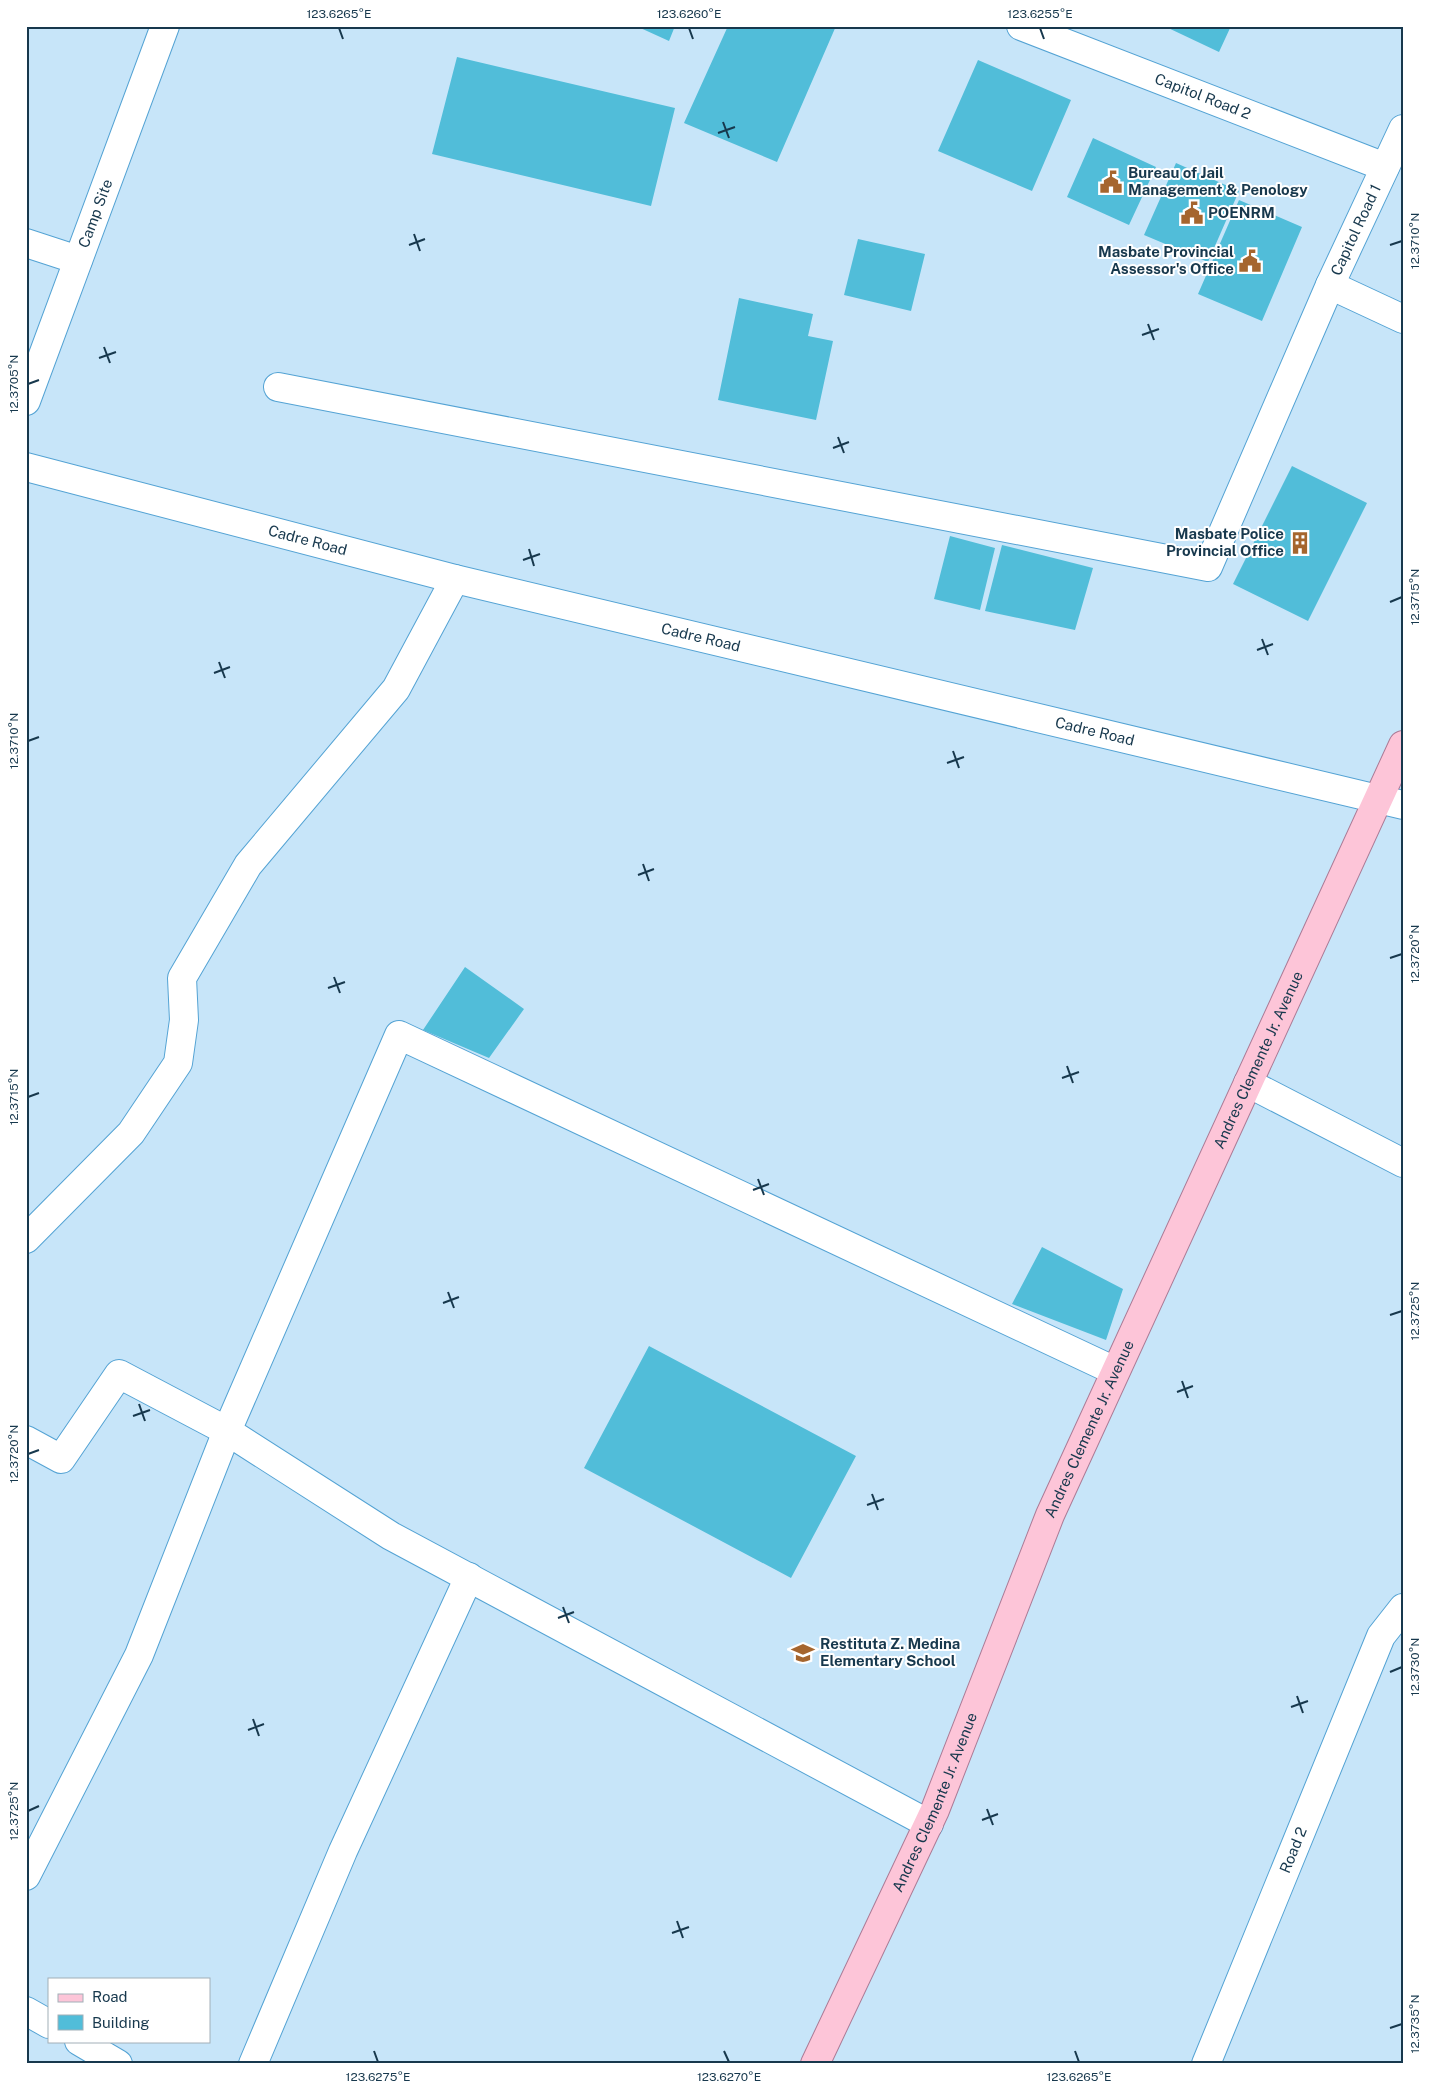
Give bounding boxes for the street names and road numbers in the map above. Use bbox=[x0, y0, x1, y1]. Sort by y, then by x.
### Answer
street label: Capitol Road 2 bbox=[1153, 70, 1254, 122]
street label: Camp Site bbox=[75, 177, 116, 250]
street label: Capitol Road 1 bbox=[1327, 181, 1384, 278]
street label: Cadre Road bbox=[266, 522, 349, 558]
street label: Cadre Road bbox=[660, 619, 742, 655]
street label: Cadre Road bbox=[1053, 713, 1136, 749]
street label: Andres Clemente Jr. Avenue bbox=[1210, 968, 1306, 1151]
street label: Andres Clemente Jr. Avenue bbox=[1041, 1337, 1137, 1520]
street label: Andres Clemente Jr. Avenue bbox=[889, 1710, 980, 1894]
street label: Road 2 bbox=[1276, 1824, 1310, 1875]

